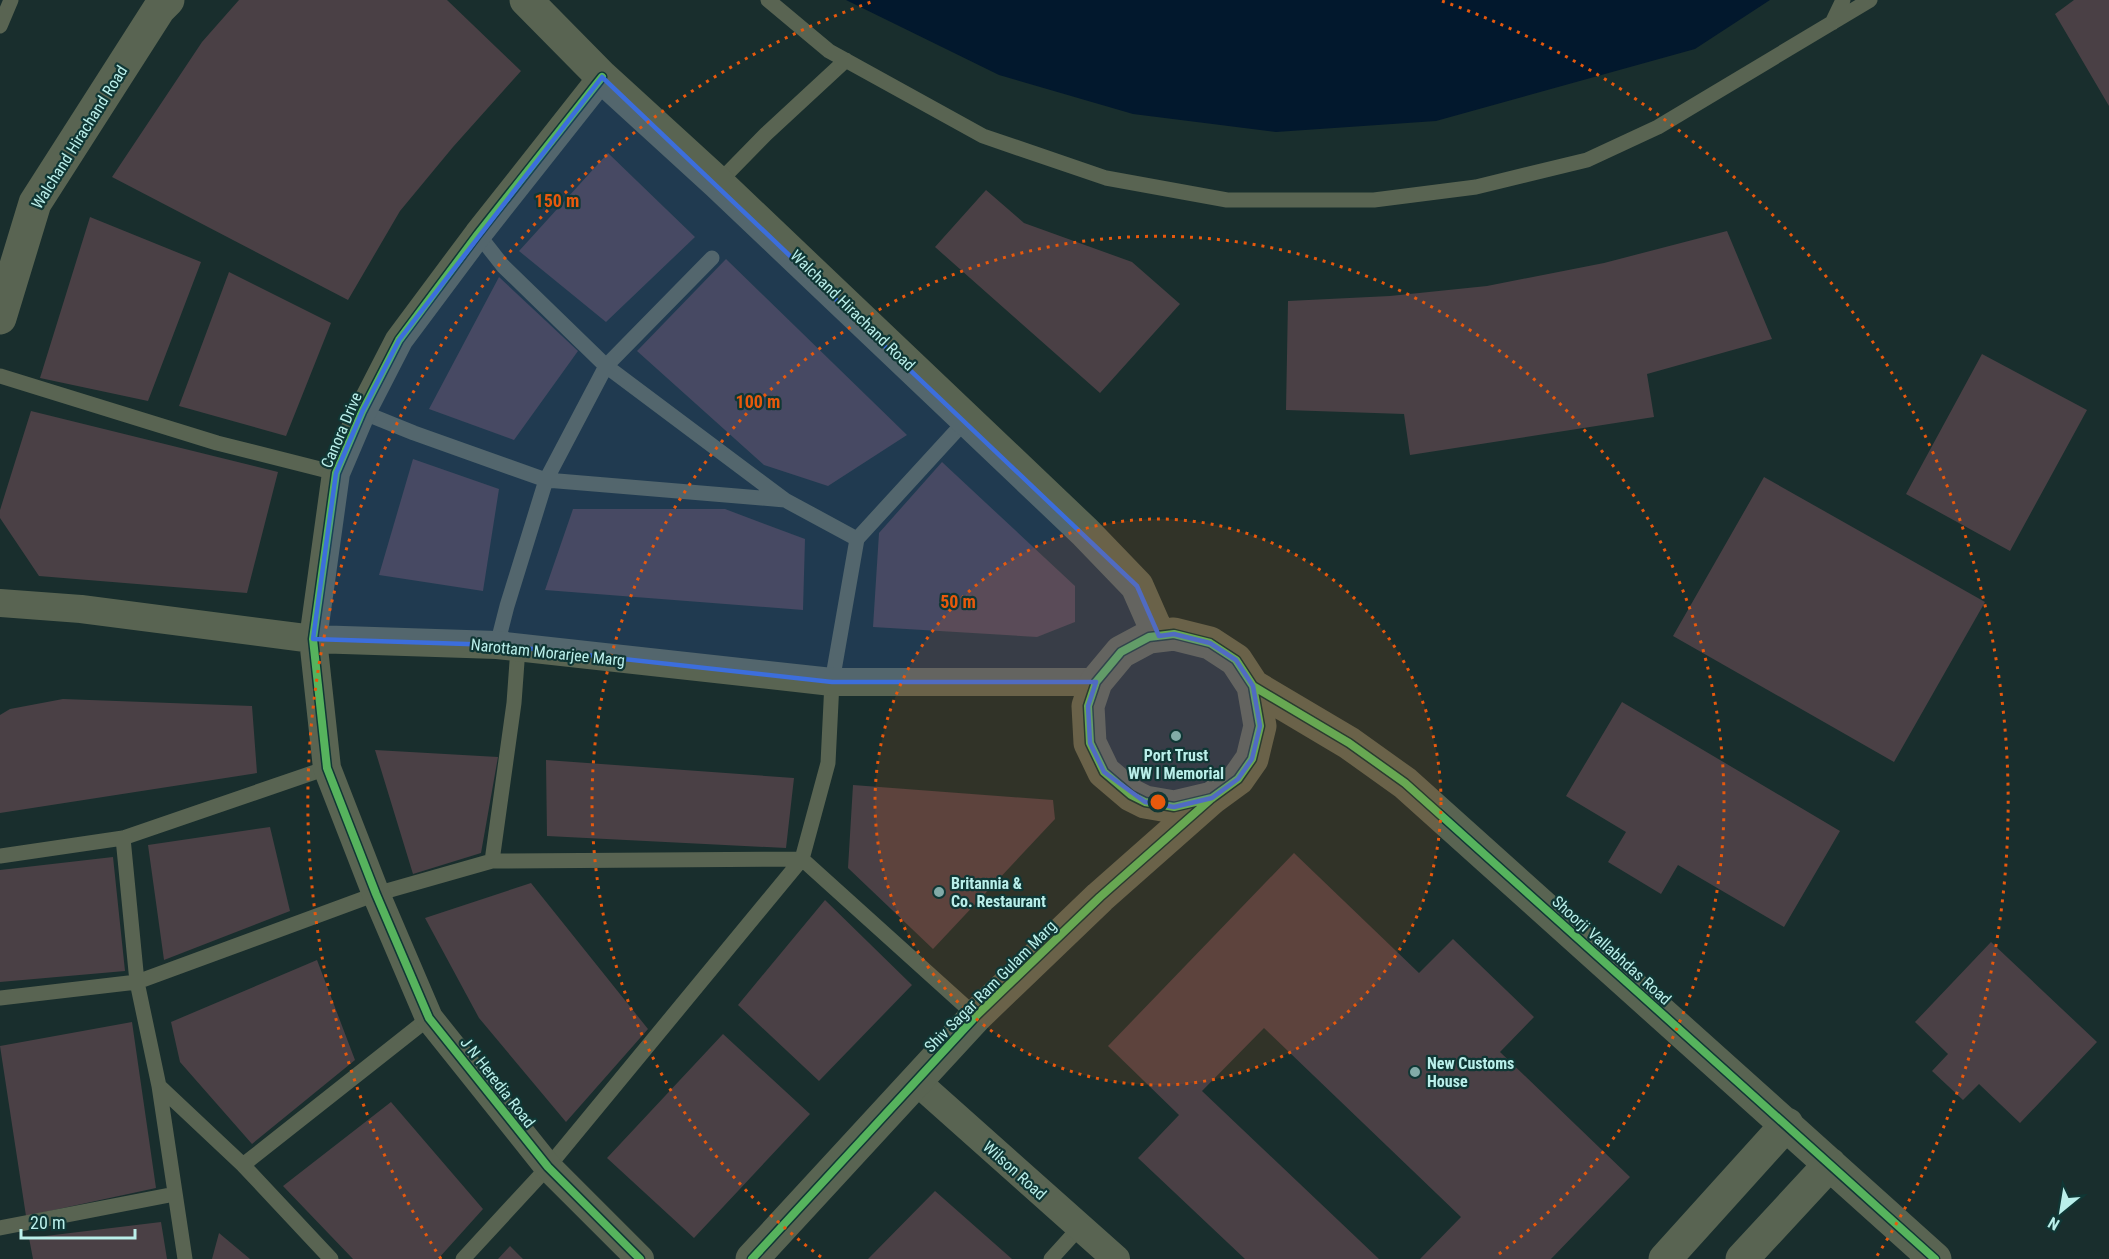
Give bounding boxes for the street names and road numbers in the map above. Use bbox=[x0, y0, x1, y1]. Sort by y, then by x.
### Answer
street label: Walchand Hirachand Road bbox=[28, 62, 131, 212]
street label: Walchand Hirachand Road bbox=[787, 246, 919, 375]
street label: Canora Drive bbox=[317, 390, 366, 471]
street label: Narottam Morarjee Marg bbox=[470, 635, 626, 670]
street label: Shoorji Vallabhdas Road bbox=[1548, 892, 1675, 1009]
street label: Shiv Sagar Ram Gulam Marg bbox=[920, 916, 1060, 1056]
street label: J N Heredia Road bbox=[456, 1033, 539, 1131]
street label: Wilson Road bbox=[979, 1137, 1050, 1204]

